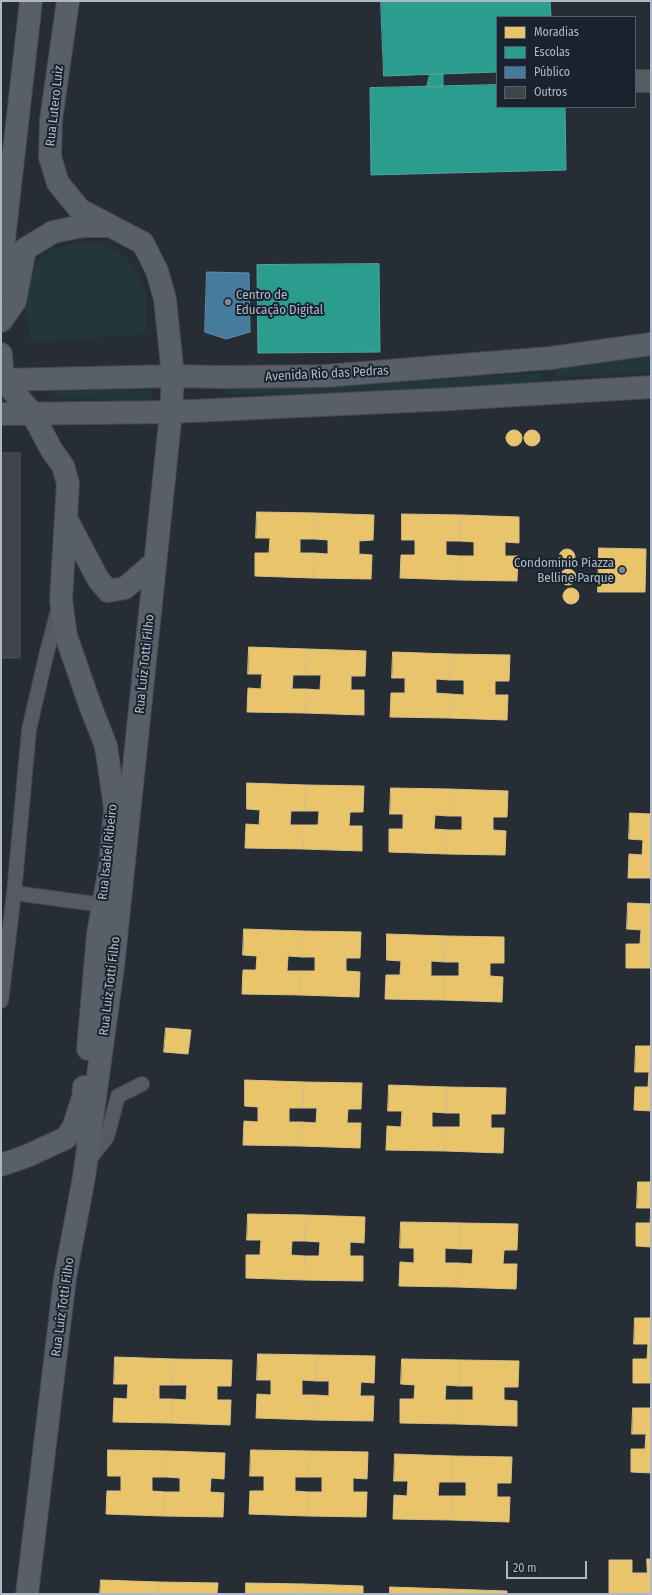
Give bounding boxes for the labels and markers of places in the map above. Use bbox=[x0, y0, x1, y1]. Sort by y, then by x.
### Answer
place label: Centro de Educação Digital bbox=[236, 287, 323, 318]
marker: Centro de Educação Digital bbox=[223, 297, 233, 307]
place label: Condomínio Piazza Belline Parque bbox=[514, 555, 614, 586]
marker: Condomínio Piazza Belline Parque bbox=[617, 565, 627, 575]

